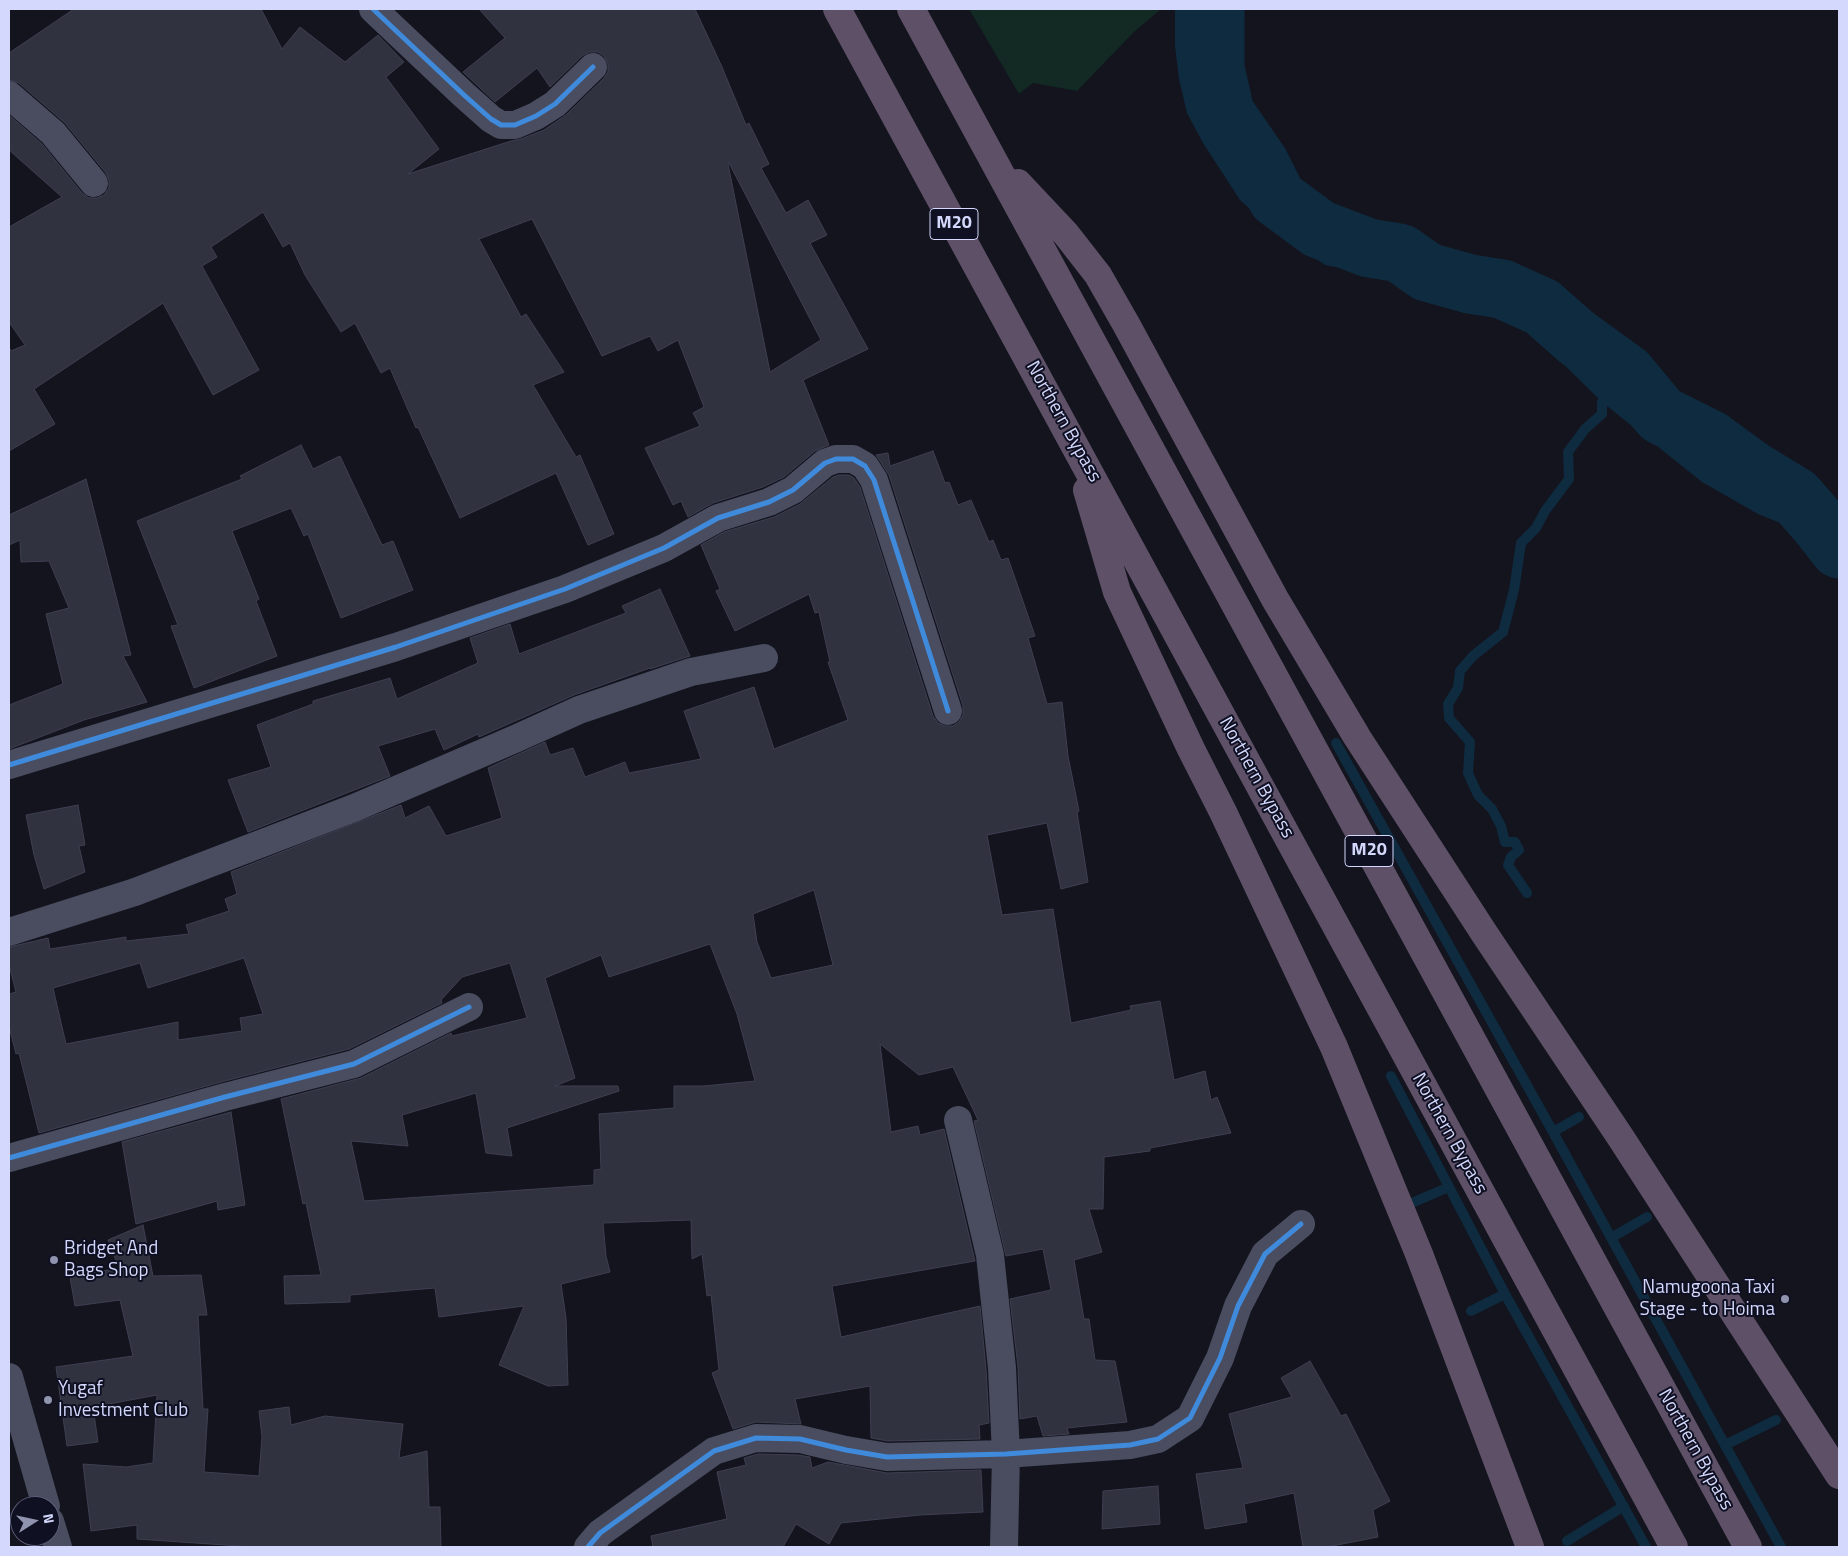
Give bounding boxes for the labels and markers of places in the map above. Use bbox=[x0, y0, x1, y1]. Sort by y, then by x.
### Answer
place label: Bridget And Bags Shop bbox=[64, 1238, 158, 1282]
marker: Bridget And Bags Shop bbox=[48, 1254, 60, 1266]
place label: Namugoona Taxi Stage - to Hoima bbox=[1639, 1277, 1775, 1321]
marker: Namugoona Taxi Stage - to Hoima bbox=[1779, 1293, 1791, 1305]
place label: Yugaf Investment Club bbox=[58, 1378, 188, 1422]
marker: Yugaf Investment Club bbox=[42, 1394, 54, 1406]

